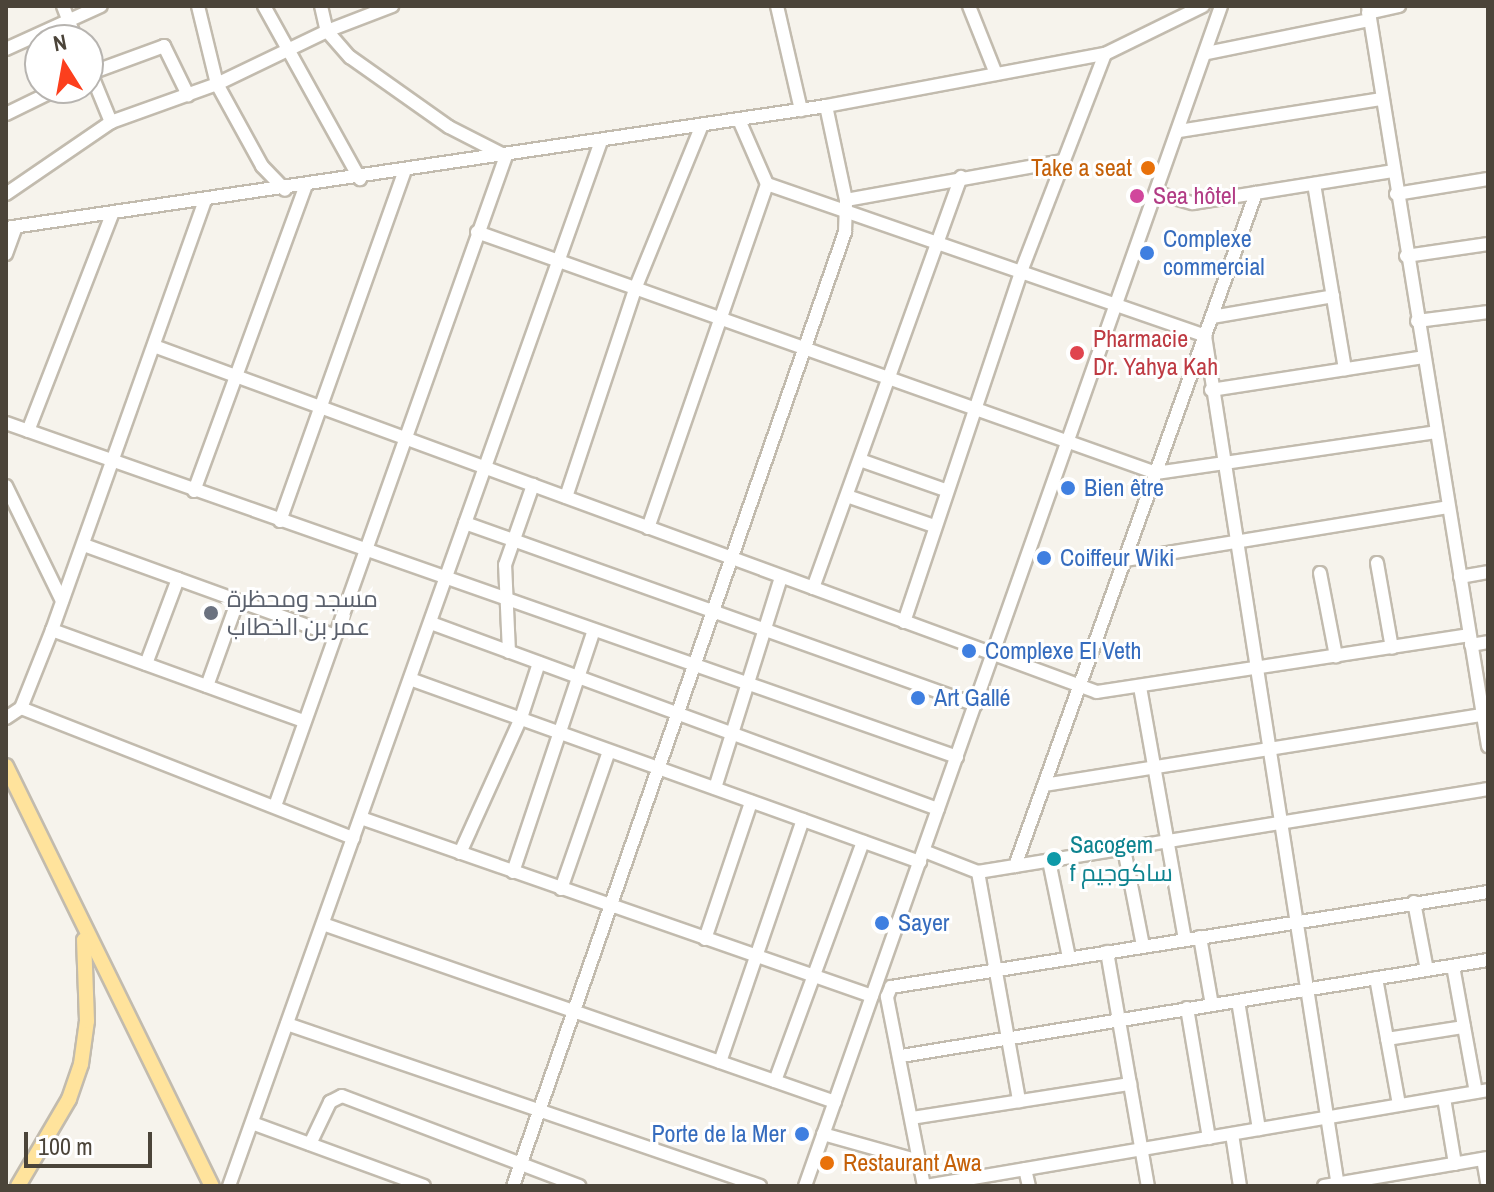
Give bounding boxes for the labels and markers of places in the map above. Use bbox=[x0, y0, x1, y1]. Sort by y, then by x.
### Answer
place label: Take a seat bbox=[1031, 154, 1132, 182]
marker: Take a seat bbox=[1139, 159, 1157, 177]
place label: Sea hôtel bbox=[1153, 182, 1236, 210]
marker: Sea hôtel bbox=[1128, 187, 1146, 205]
place label: Complexe commercial bbox=[1163, 225, 1265, 281]
marker: Complexe commercial bbox=[1138, 244, 1156, 262]
place label: Pharmacie Dr. Yahya Kah bbox=[1093, 325, 1218, 381]
marker: Pharmacie Dr. Yahya Kah bbox=[1068, 344, 1086, 362]
place label: Bien être bbox=[1084, 474, 1164, 502]
marker: Bien être bbox=[1059, 479, 1077, 497]
place label: Coiffeur Wiki bbox=[1060, 544, 1175, 572]
marker: Coiffeur Wiki bbox=[1035, 549, 1053, 567]
place label: مسجد ومحظرة عمر بن الخطاب bbox=[227, 585, 378, 641]
marker: مسجد ومحظرة عمر بن الخطاب bbox=[202, 604, 220, 622]
place label: Complexe El Veth bbox=[985, 637, 1141, 665]
marker: Complexe El Veth bbox=[960, 642, 978, 660]
place label: Art Gallé bbox=[934, 684, 1011, 712]
marker: Art Gallé bbox=[909, 689, 927, 707]
place label: Sacogem f ساكوجيم bbox=[1070, 831, 1173, 887]
marker: Sacogem f ساكوجيم bbox=[1045, 850, 1063, 868]
place label: Sayer bbox=[898, 909, 949, 937]
marker: Sayer bbox=[873, 914, 891, 932]
place label: Porte de la Mer bbox=[651, 1120, 786, 1148]
marker: Porte de la Mer bbox=[793, 1125, 811, 1143]
place label: Restaurant Awa bbox=[843, 1149, 983, 1177]
marker: Restaurant Awa bbox=[818, 1154, 836, 1172]

